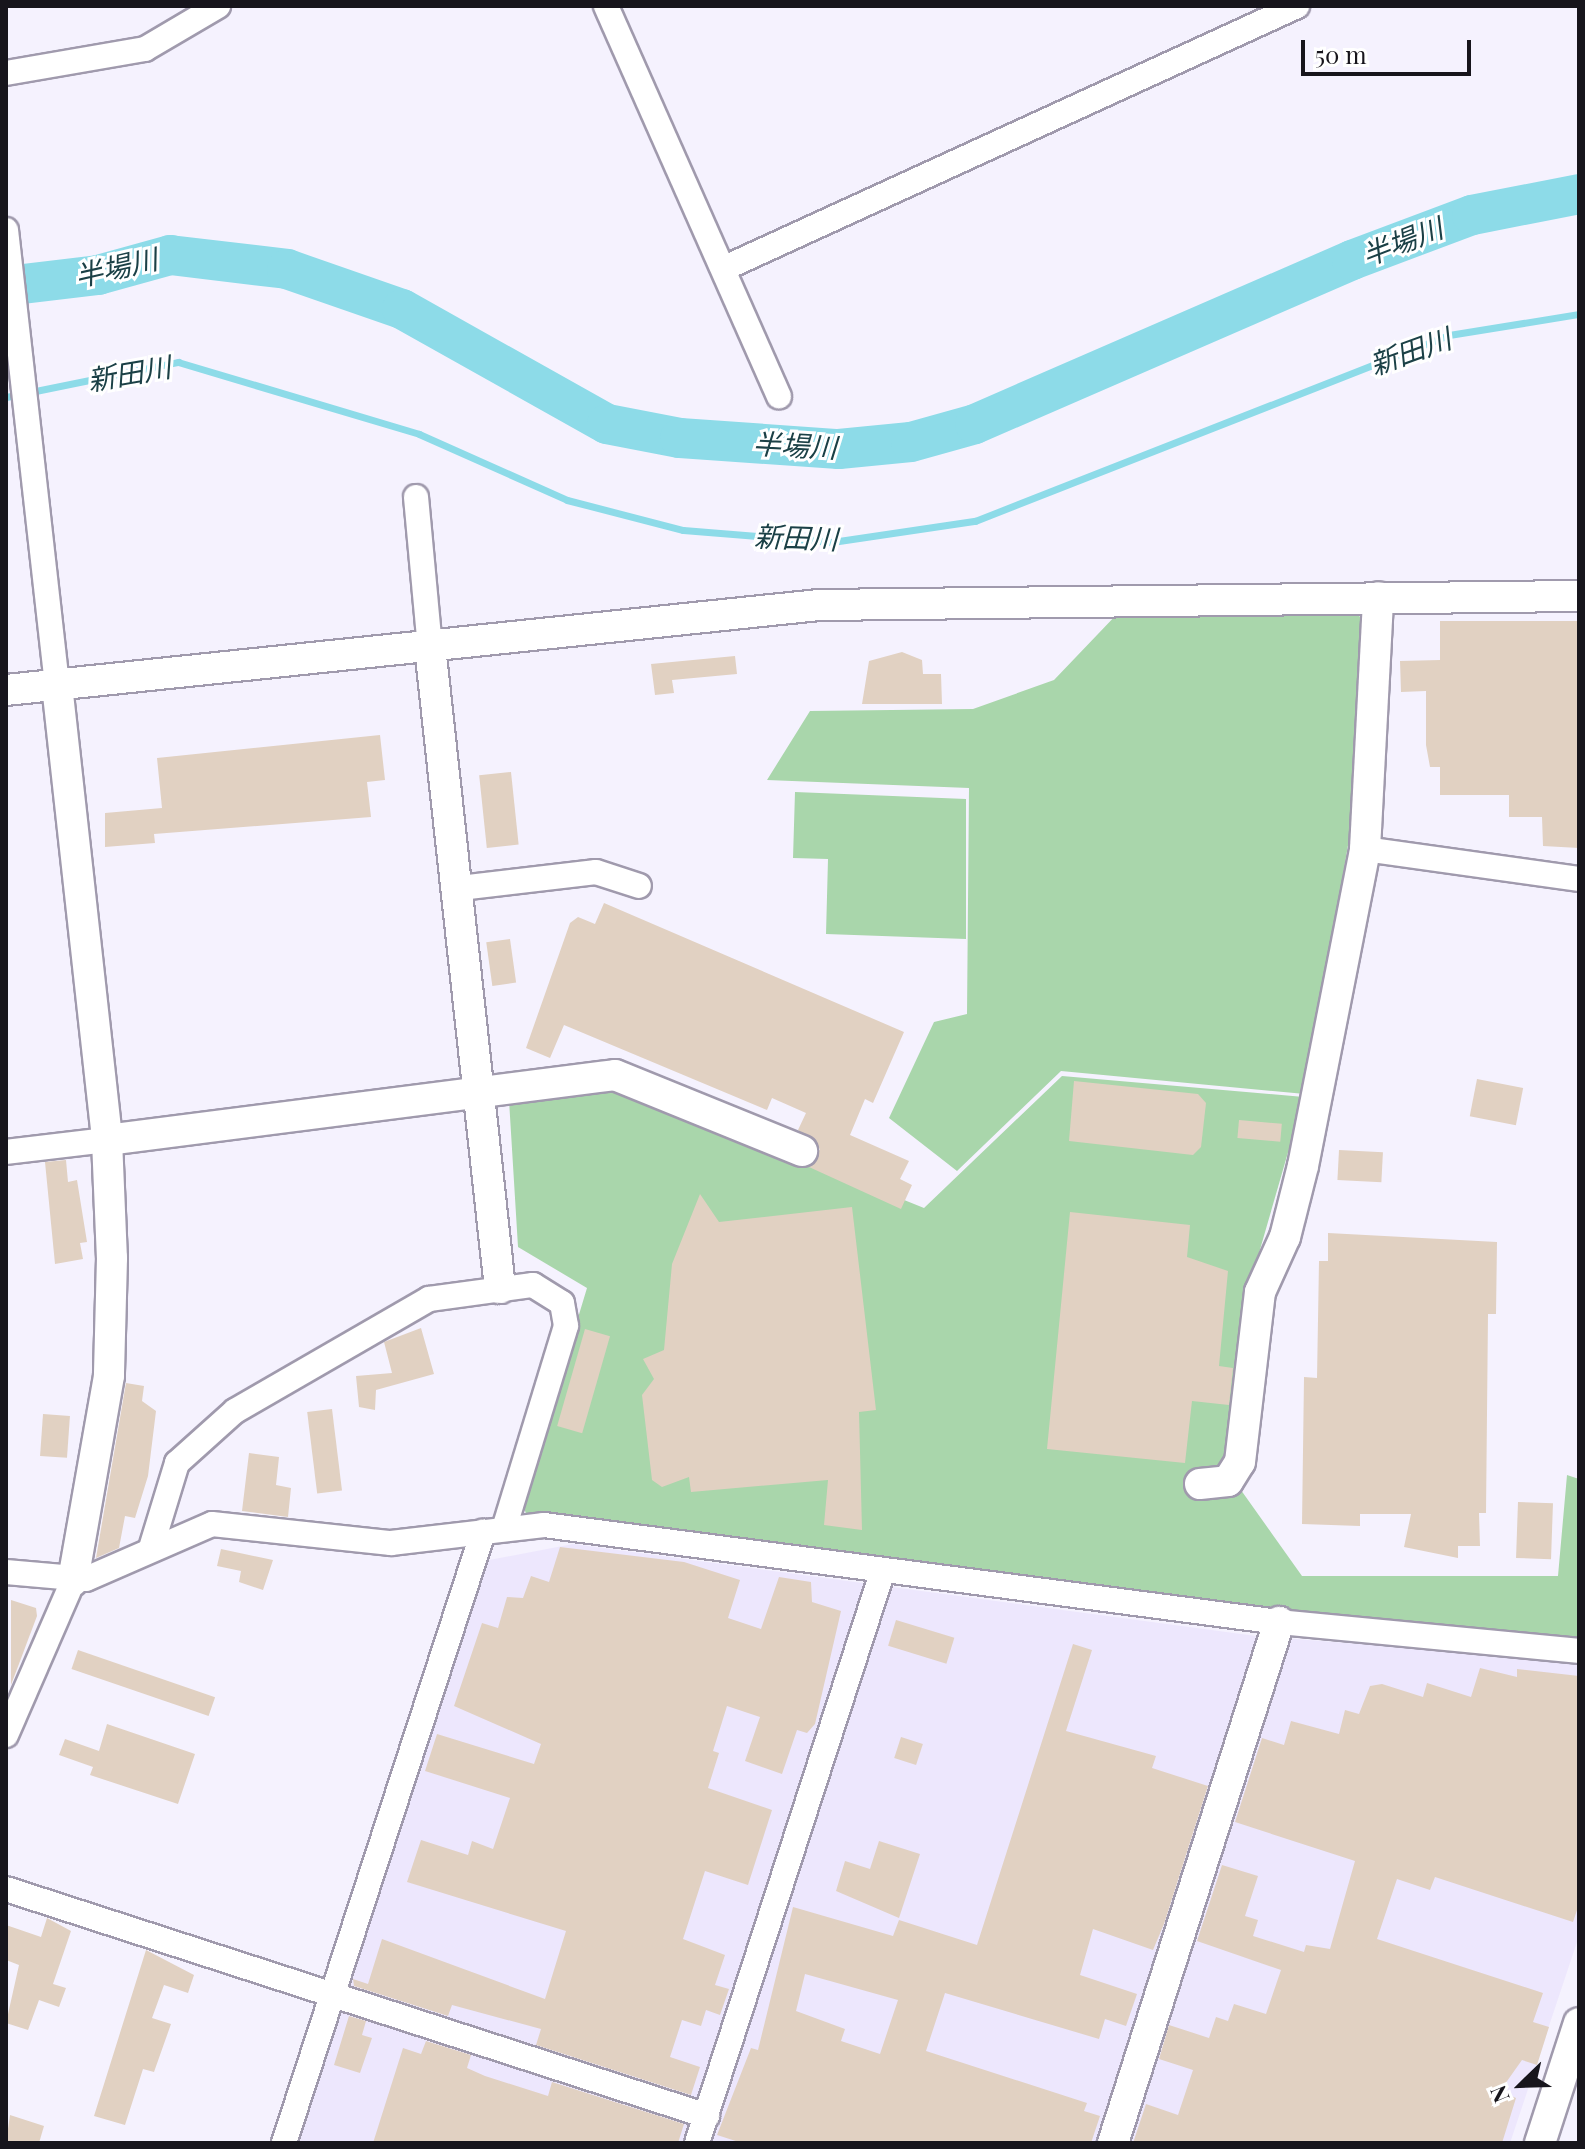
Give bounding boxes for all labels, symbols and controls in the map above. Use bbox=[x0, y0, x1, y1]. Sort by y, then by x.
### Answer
scale bar bbox=[1305, 24, 1475, 74]
text: 50 m bbox=[1315, 38, 1367, 70]
water label: 半場川 bbox=[1357, 210, 1447, 272]
water label: 半場川 bbox=[71, 241, 161, 293]
water label: 新田川 bbox=[1365, 321, 1455, 381]
water label: 新田川 bbox=[85, 349, 173, 397]
water label: 半場川 bbox=[752, 426, 838, 464]
water label: 新田川 bbox=[753, 519, 839, 555]
north arrow bbox=[1481, 2045, 1561, 2125]
text: N bbox=[1482, 2081, 1516, 2108]

